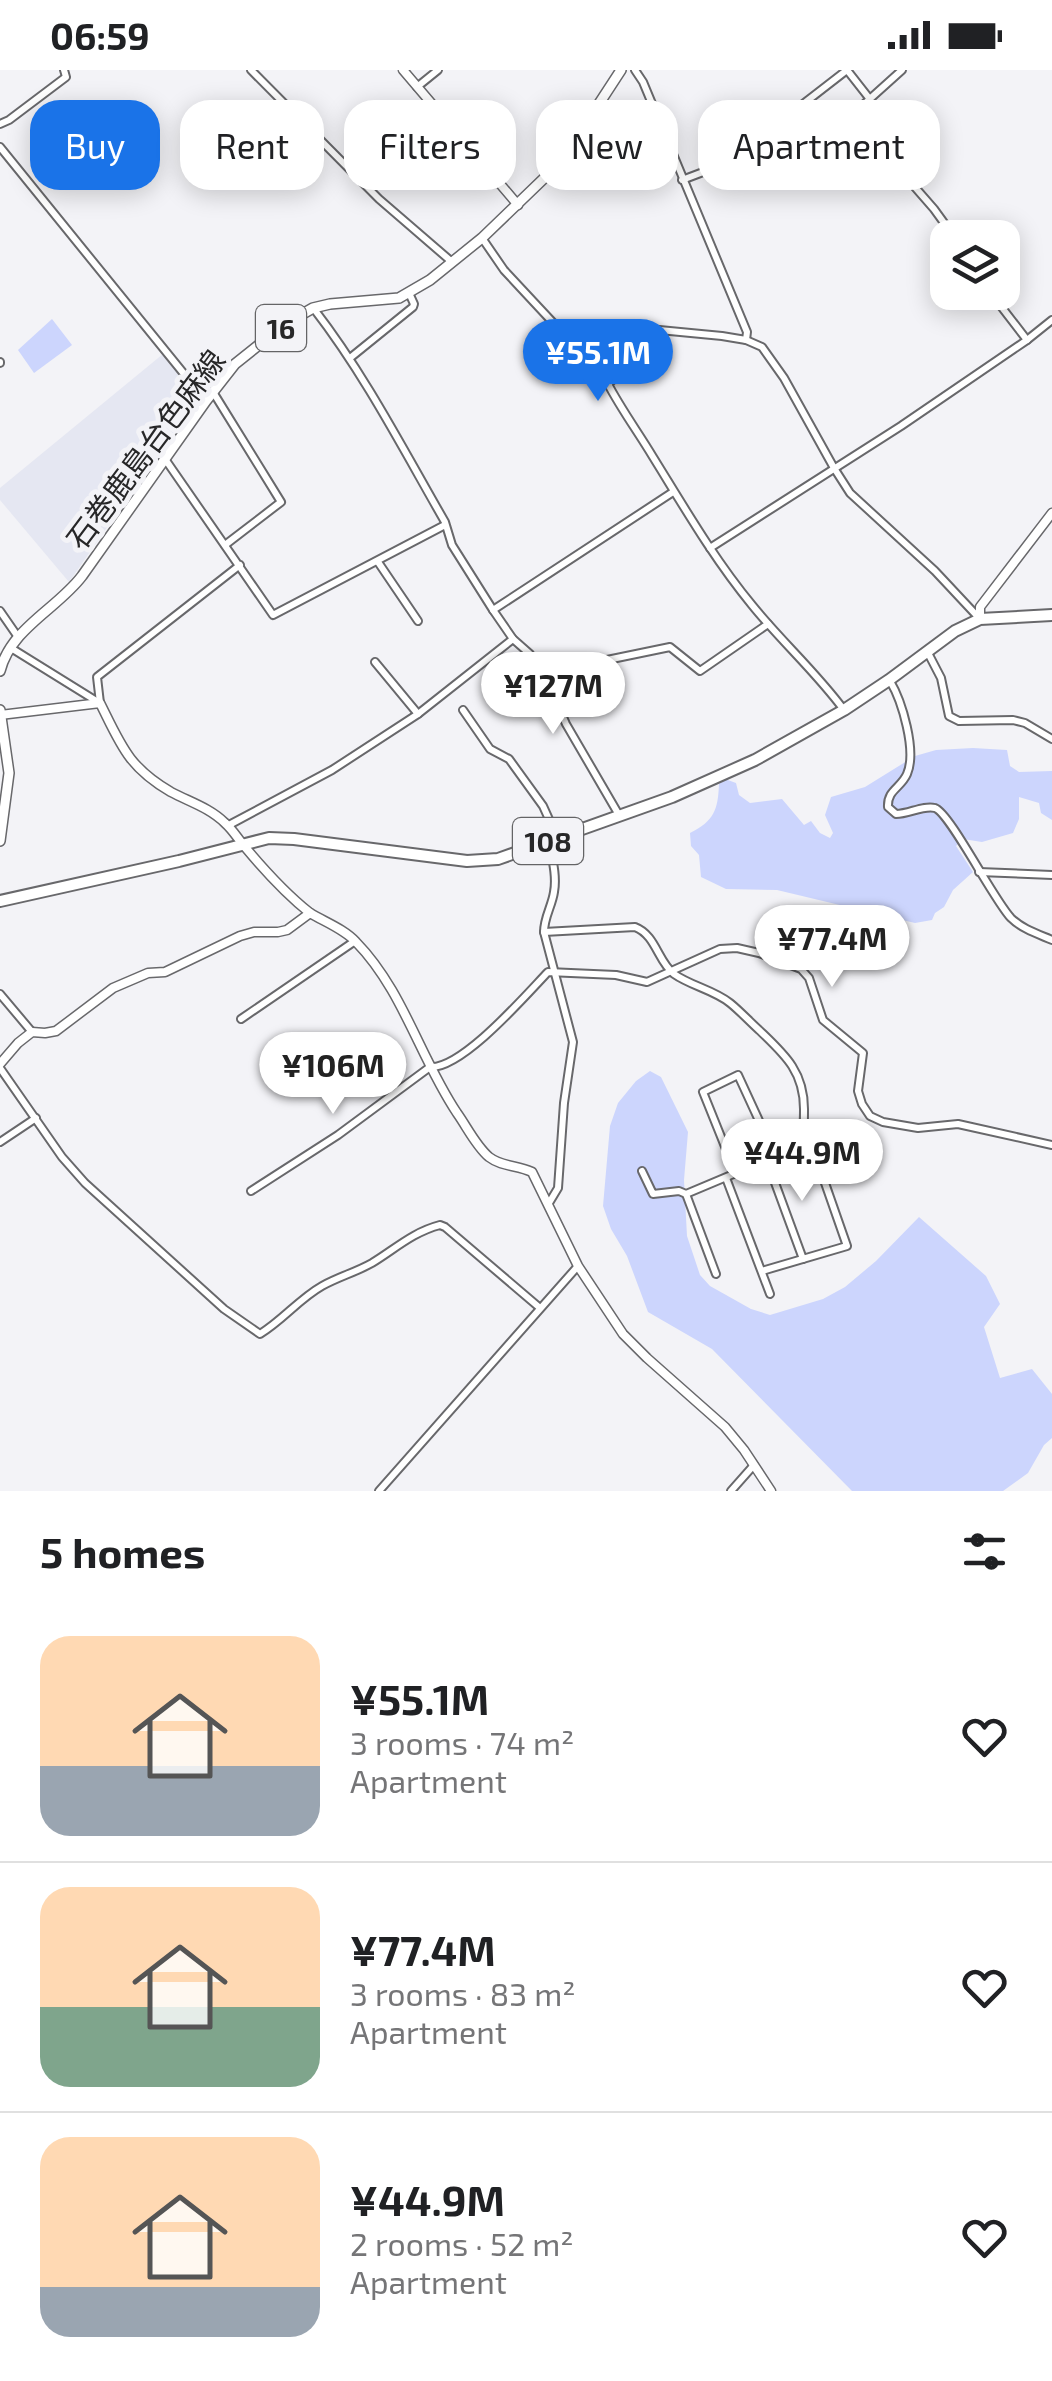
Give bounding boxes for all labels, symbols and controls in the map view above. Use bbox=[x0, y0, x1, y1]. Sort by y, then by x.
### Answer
text: 06:59 bbox=[50, 12, 150, 58]
chip: Buy bbox=[30, 100, 160, 190]
chip: Rent bbox=[180, 100, 324, 190]
chip: Filters bbox=[344, 100, 516, 190]
chip: New bbox=[536, 100, 678, 190]
chip: Apartment bbox=[698, 100, 940, 190]
map controls bbox=[930, 220, 1020, 310]
button: layers bbox=[930, 220, 1020, 310]
road number: 16 bbox=[256, 305, 306, 351]
pin: ¥55.1M bbox=[517, 319, 679, 404]
text: ¥55.1M bbox=[545, 332, 651, 370]
street label: 石巻鹿島台色麻線 bbox=[58, 342, 232, 556]
pin: ¥127M bbox=[483, 652, 623, 737]
text: ¥127M bbox=[503, 665, 603, 703]
road number: 108 bbox=[513, 818, 583, 864]
pin: ¥77.4M bbox=[751, 905, 913, 990]
text: ¥77.4M bbox=[776, 918, 888, 956]
pin: ¥106M bbox=[263, 1032, 403, 1117]
text: ¥106M bbox=[281, 1045, 385, 1083]
pin: ¥44.9M bbox=[721, 1119, 883, 1204]
text: ¥44.9M bbox=[743, 1132, 861, 1170]
icon: filters bbox=[957, 1524, 1012, 1579]
text: 5 homes bbox=[40, 1526, 205, 1576]
text: ¥55.1M bbox=[350, 1673, 489, 1723]
icon: home bbox=[120, 1676, 240, 1796]
icon: heart bbox=[957, 1709, 1012, 1764]
text: 3 rooms · 74 m² bbox=[350, 1723, 574, 1761]
text: Apartment bbox=[350, 1761, 507, 1799]
text: ¥77.4M bbox=[350, 1924, 496, 1974]
icon: home bbox=[120, 1927, 240, 2047]
icon: heart bbox=[957, 1960, 1012, 2015]
text: 3 rooms · 83 m² bbox=[350, 1974, 575, 2012]
text: Apartment bbox=[350, 2012, 507, 2050]
text: ¥44.9M bbox=[350, 2174, 505, 2224]
icon: home bbox=[120, 2177, 240, 2297]
icon: heart bbox=[957, 2210, 1012, 2265]
text: 2 rooms · 52 m² bbox=[350, 2224, 574, 2262]
text: Apartment bbox=[350, 2262, 507, 2300]

